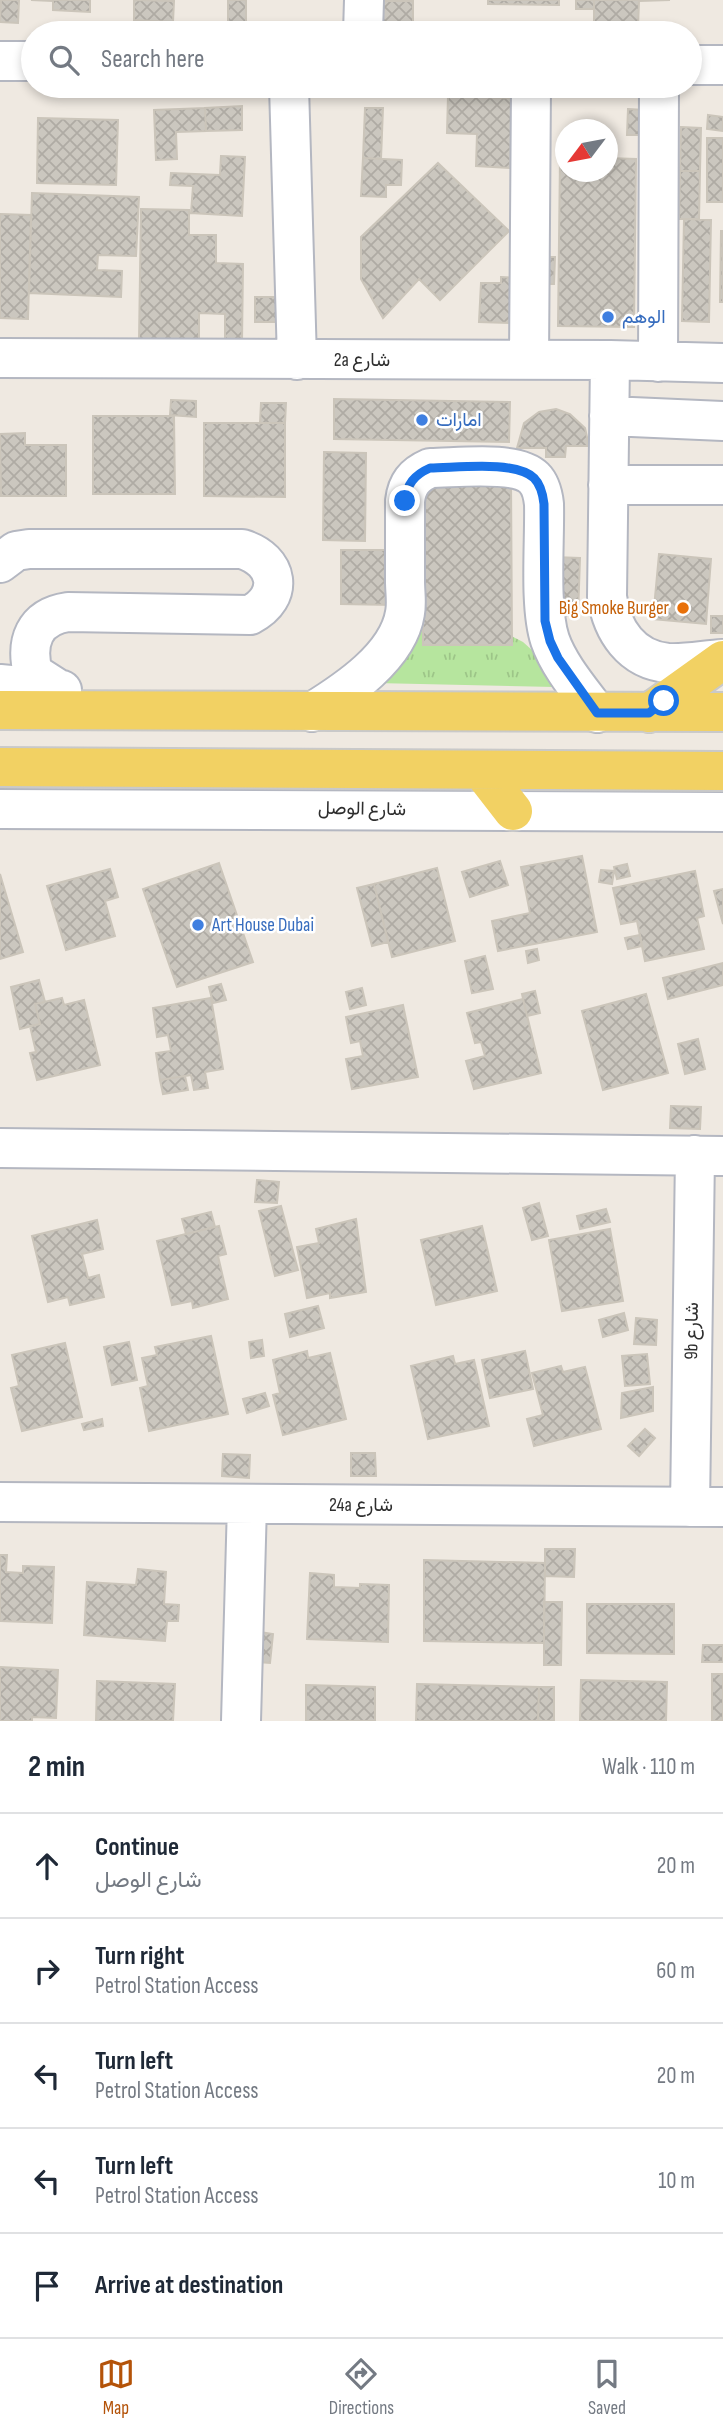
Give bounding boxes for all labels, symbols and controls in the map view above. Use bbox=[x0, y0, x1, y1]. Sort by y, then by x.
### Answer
search box bbox=[21, 21, 702, 98]
icon: search bbox=[45, 41, 83, 79]
text: Search here bbox=[101, 44, 204, 75]
north arrow bbox=[555, 119, 618, 182]
place label: الوهم bbox=[622, 306, 666, 329]
marker: الوهم bbox=[600, 309, 616, 325]
street label: 2a شارع bbox=[334, 349, 390, 372]
place label: امارات bbox=[436, 409, 482, 432]
marker: امارات bbox=[414, 412, 430, 428]
route end bbox=[389, 485, 420, 516]
place label: Big Smoke Burger bbox=[559, 597, 670, 620]
marker: Big Smoke Burger bbox=[675, 600, 691, 616]
route start bbox=[648, 685, 679, 716]
street label: شارع الوصل bbox=[318, 797, 406, 821]
place label: Art House Dubai bbox=[211, 914, 314, 937]
marker: Art House Dubai bbox=[190, 917, 206, 933]
street label: 9b شارع bbox=[680, 1302, 704, 1360]
street label: 24a شارع bbox=[329, 1494, 393, 1517]
text: 2 min bbox=[28, 1749, 85, 1785]
text: Walk · 110 m bbox=[602, 1753, 695, 1781]
text: Continue bbox=[95, 1832, 179, 1863]
icon: ahead bbox=[28, 1847, 66, 1885]
text: 20 m bbox=[657, 1852, 695, 1880]
text: شارع الوصل bbox=[95, 1866, 202, 1894]
text: Turn right bbox=[95, 1941, 184, 1972]
icon: right bbox=[28, 1952, 66, 1990]
text: 60 m bbox=[656, 1957, 695, 1985]
text: Petrol Station Access bbox=[95, 1972, 258, 2000]
text: Turn left bbox=[95, 2046, 173, 2077]
icon: left bbox=[28, 2057, 66, 2095]
text: 20 m bbox=[657, 2062, 695, 2090]
text: Petrol Station Access bbox=[95, 2077, 258, 2105]
text: Turn left bbox=[95, 2151, 173, 2182]
icon: left bbox=[28, 2162, 66, 2200]
text: 10 m bbox=[658, 2167, 695, 2195]
text: Petrol Station Access bbox=[95, 2182, 258, 2210]
icon: arrive bbox=[28, 2267, 66, 2305]
text: Arrive at destination bbox=[95, 2270, 283, 2301]
tab: Map bbox=[97, 2355, 135, 2420]
tab: Directions bbox=[329, 2355, 394, 2420]
tab: Saved bbox=[588, 2355, 626, 2420]

